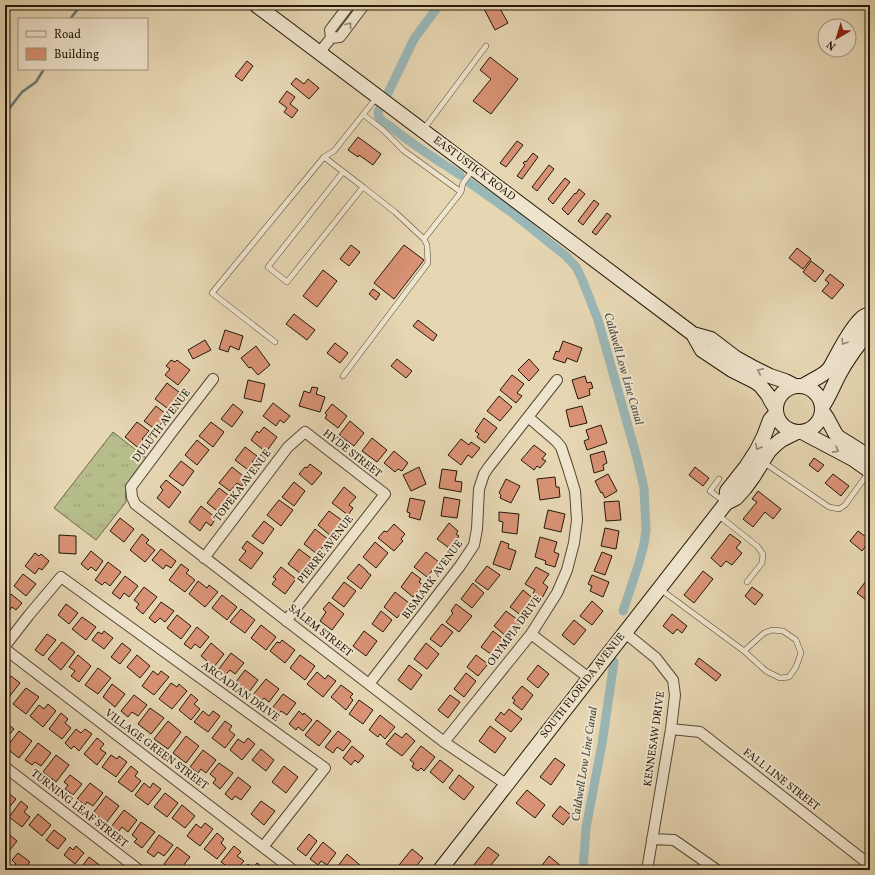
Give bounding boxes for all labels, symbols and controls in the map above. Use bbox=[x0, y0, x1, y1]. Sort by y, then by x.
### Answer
legend bbox=[18, 18, 148, 70]
north arrow bbox=[817, 18, 857, 58]
one-way arrow bbox=[345, 22, 352, 29]
text: Road bbox=[54, 27, 81, 43]
text: N bbox=[824, 36, 840, 53]
text: Building bbox=[54, 47, 99, 63]
street label: EAST USTICK ROAD bbox=[430, 133, 518, 205]
water label: Caldwell Low Line Canal bbox=[599, 311, 647, 427]
one-way arrow bbox=[842, 338, 849, 345]
one-way arrow bbox=[756, 368, 764, 376]
street label: DULUTH AVENUE bbox=[129, 386, 195, 466]
street label: HYDE STREET bbox=[319, 426, 385, 482]
one-way arrow bbox=[755, 443, 762, 450]
one-way arrow bbox=[832, 445, 839, 453]
street label: TOPEKA AVENUE bbox=[211, 446, 275, 525]
street label: PIERRE AVENUE bbox=[294, 512, 358, 587]
street label: BISMARK AVENUE bbox=[399, 537, 467, 623]
street label: OLYMPIA DRIVE bbox=[484, 592, 546, 670]
street label: SALEM STREET bbox=[285, 601, 356, 661]
street label: SOUTH FLORIDA AVENUE bbox=[537, 630, 629, 742]
street label: ARCADIAN DRIVE bbox=[198, 658, 283, 726]
street label: KENNESAW DRIVE bbox=[641, 690, 669, 788]
water label: Caldwell Low Line Canal bbox=[568, 705, 602, 823]
street label: VILLAGE GREEN STREET bbox=[101, 706, 211, 794]
street label: FALL LINE STREET bbox=[740, 745, 823, 815]
street label: TURNING LEAF STREET bbox=[27, 766, 131, 852]

